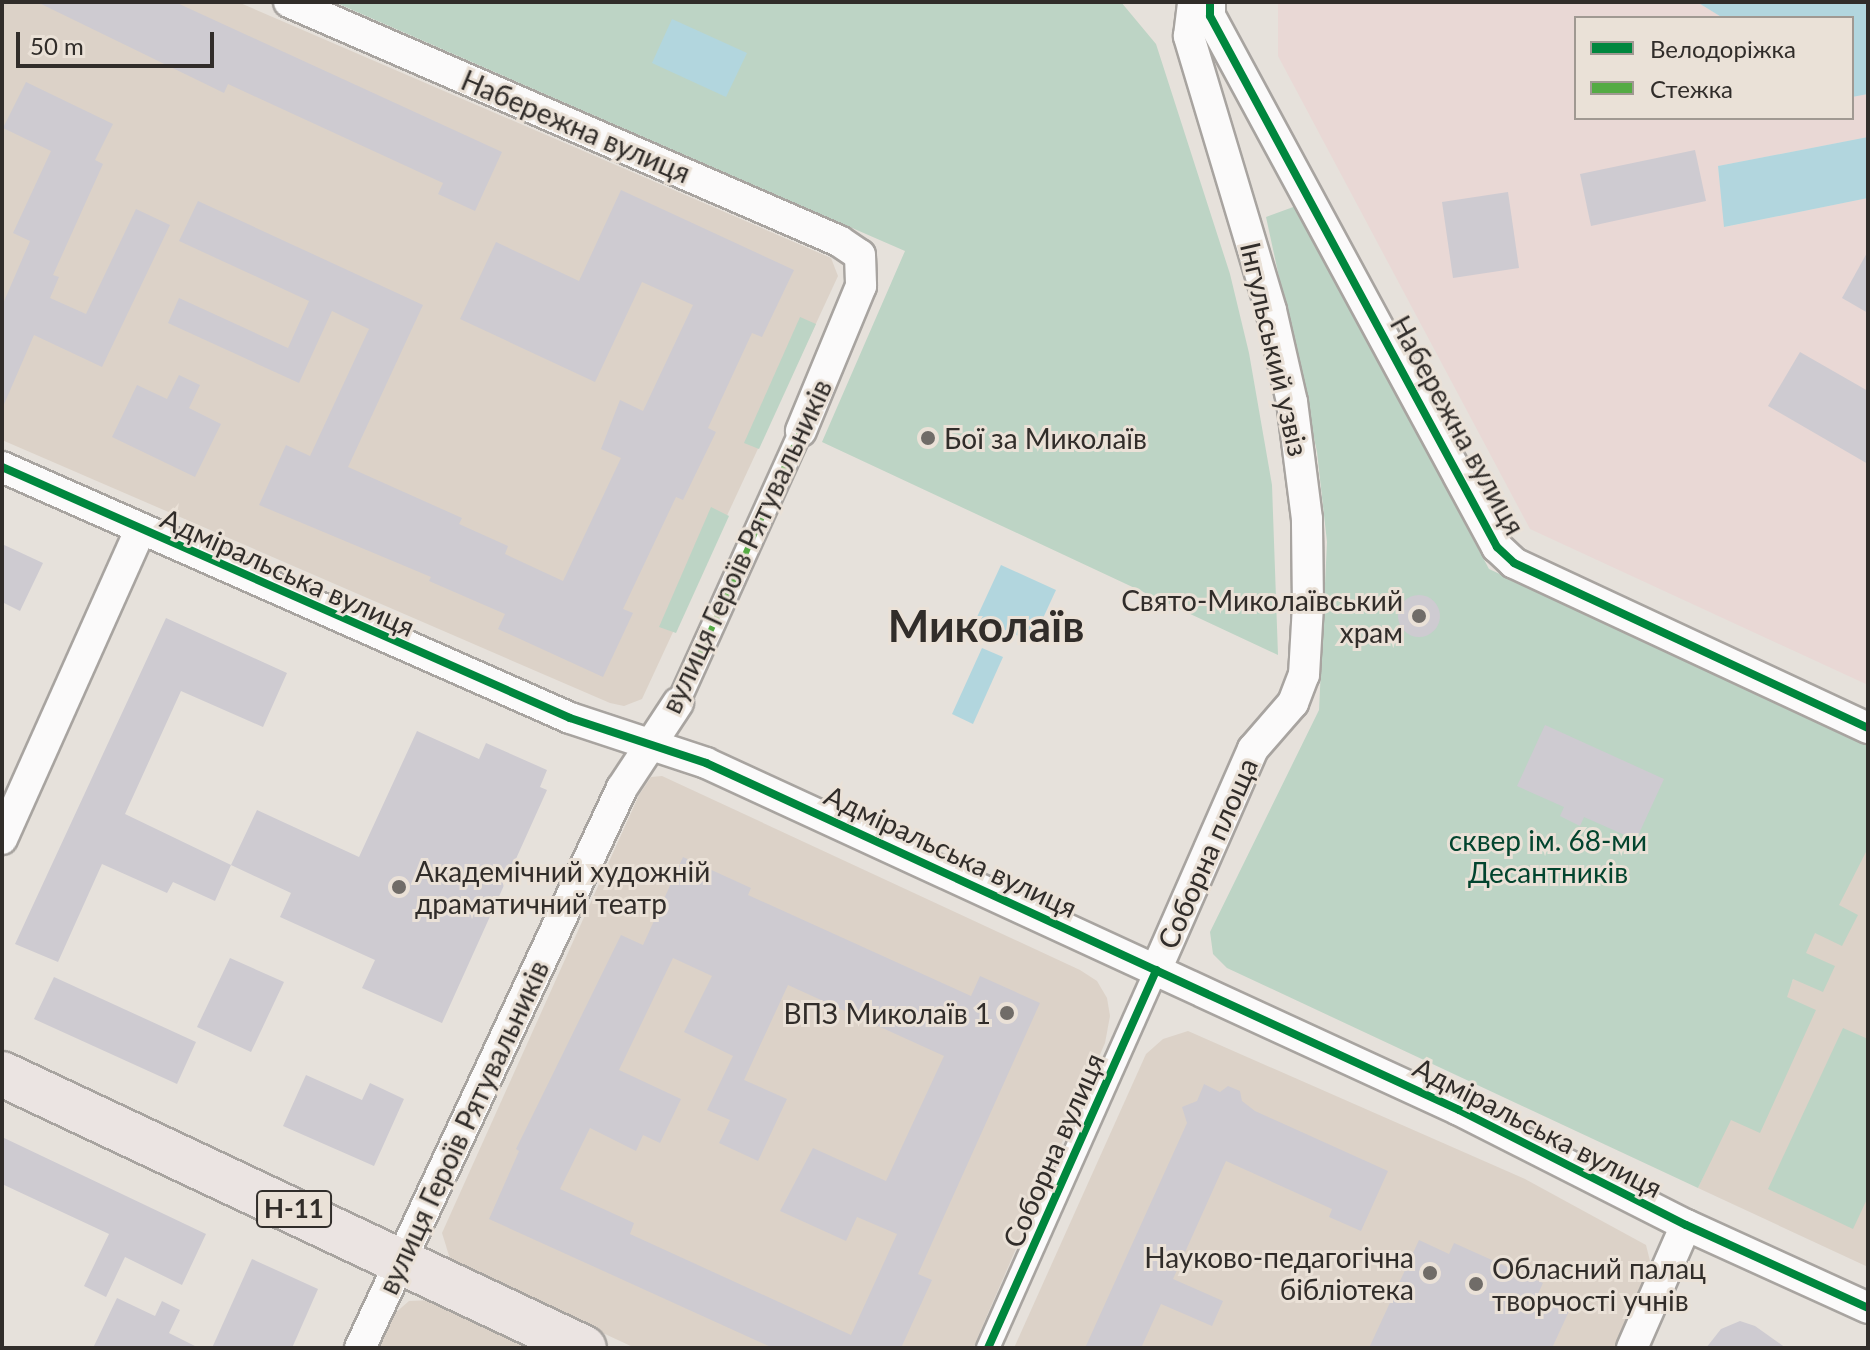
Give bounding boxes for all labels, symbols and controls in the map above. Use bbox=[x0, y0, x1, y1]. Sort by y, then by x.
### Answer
scale bar bbox=[20, 16, 218, 66]
legend bbox=[1574, 16, 1854, 120]
text: 50 m bbox=[30, 31, 84, 60]
text: Велодоріжка bbox=[1650, 34, 1796, 63]
street label: Набережна вулиця bbox=[457, 63, 695, 189]
text: Стежка bbox=[1650, 74, 1733, 103]
street label: Інгульський узвіз bbox=[1234, 239, 1316, 459]
street label: Набережна вулиця bbox=[1384, 310, 1532, 540]
street label: вулиця Героїв Рятувальників bbox=[654, 374, 838, 718]
place label: Бої за Миколаїв bbox=[944, 421, 1147, 455]
marker: Бої за Миколаїв bbox=[919, 429, 937, 447]
street label: Адміральська вулиця bbox=[156, 501, 420, 643]
place label: Свято-Миколаївський храм bbox=[1121, 583, 1403, 649]
district label: Миколаїв bbox=[888, 599, 1084, 651]
marker: Свято-Миколаївський храм bbox=[1410, 607, 1428, 625]
street label: Соборна площа bbox=[1150, 752, 1264, 954]
street label: Адміральська вулиця bbox=[819, 778, 1083, 924]
park label: сквер ім. 68-ми Десантників bbox=[1449, 823, 1647, 889]
place label: Академічний художній драматичний театр bbox=[415, 854, 710, 920]
marker: Академічний художній драматичний театр bbox=[390, 878, 408, 896]
street label: вулиця Героїв Рятувальників bbox=[371, 955, 555, 1299]
place label: ВПЗ Миколаїв 1 bbox=[783, 996, 991, 1030]
marker: ВПЗ Миколаїв 1 bbox=[998, 1004, 1016, 1022]
street label: Соборна вулиця bbox=[995, 1048, 1111, 1252]
street label: Адміральська вулиця bbox=[1408, 1050, 1668, 1204]
road number: Н-11 bbox=[256, 1187, 332, 1231]
place label: Науково-педагогічна бібліотека bbox=[1144, 1240, 1414, 1306]
place label: Обласний палац творчості учнів bbox=[1492, 1251, 1706, 1317]
marker: Науково-педагогічна бібліотека bbox=[1421, 1264, 1439, 1282]
marker: Обласний палац творчості учнів bbox=[1467, 1275, 1485, 1293]

